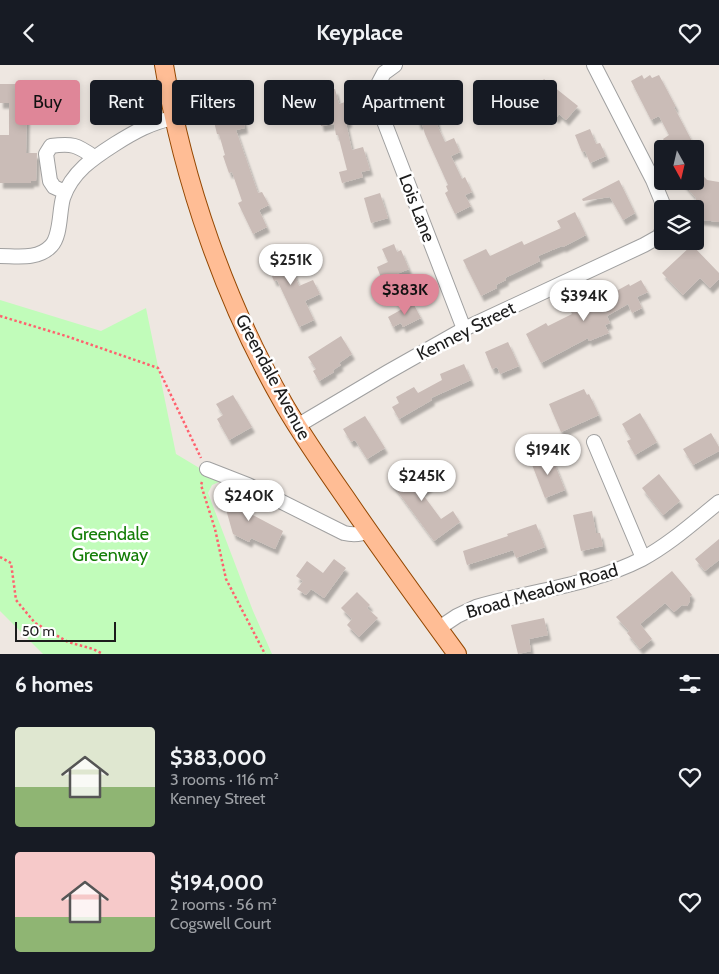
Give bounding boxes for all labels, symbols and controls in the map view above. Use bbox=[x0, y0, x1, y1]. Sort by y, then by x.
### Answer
icon: back bbox=[15, 19, 43, 47]
text: Keyplace bbox=[316, 19, 403, 46]
icon: heart bbox=[676, 19, 704, 47]
chip: Buy bbox=[15, 80, 80, 125]
chip: Rent bbox=[90, 80, 162, 125]
chip: Filters bbox=[172, 80, 254, 125]
chip: New bbox=[264, 80, 334, 125]
chip: Apartment bbox=[344, 80, 463, 125]
chip: House bbox=[473, 80, 557, 125]
north arrow bbox=[654, 140, 704, 190]
map controls bbox=[654, 140, 704, 250]
street label: Lois Lane bbox=[394, 171, 440, 245]
button: layers bbox=[654, 200, 704, 250]
pin: $251K bbox=[256, 243, 326, 286]
text: $251K bbox=[270, 250, 312, 269]
pin: $383K bbox=[370, 273, 440, 316]
pin: $394K bbox=[549, 279, 619, 322]
text: $383K bbox=[382, 280, 428, 299]
text: $394K bbox=[561, 286, 607, 305]
street label: Kenney Street bbox=[413, 297, 519, 365]
street label: Greendale Avenue bbox=[231, 310, 315, 444]
pin: $194K bbox=[513, 433, 583, 476]
text: $194K bbox=[526, 440, 570, 459]
pin: $245K bbox=[387, 459, 457, 502]
text: $245K bbox=[399, 466, 445, 485]
pin: $240K bbox=[214, 479, 284, 522]
text: $240K bbox=[224, 486, 274, 505]
park label: Greendale Greenway bbox=[71, 523, 149, 566]
street label: Broad Meadow Road bbox=[464, 559, 620, 623]
scale bar bbox=[15, 619, 116, 642]
text: 50 m bbox=[22, 622, 55, 640]
icon: filters bbox=[676, 670, 704, 698]
text: 6 homes bbox=[15, 672, 93, 697]
text: $383,000 bbox=[170, 745, 267, 770]
icon: home bbox=[55, 747, 115, 807]
icon: heart bbox=[676, 763, 704, 791]
text: 3 rooms · 116 m² bbox=[170, 770, 279, 789]
text: Kenney Street bbox=[170, 789, 266, 808]
text: $194,000 bbox=[170, 870, 264, 895]
icon: home bbox=[55, 872, 115, 932]
icon: heart bbox=[676, 888, 704, 916]
text: 2 rooms · 56 m² bbox=[170, 895, 277, 914]
text: Cogswell Court bbox=[170, 914, 271, 933]

